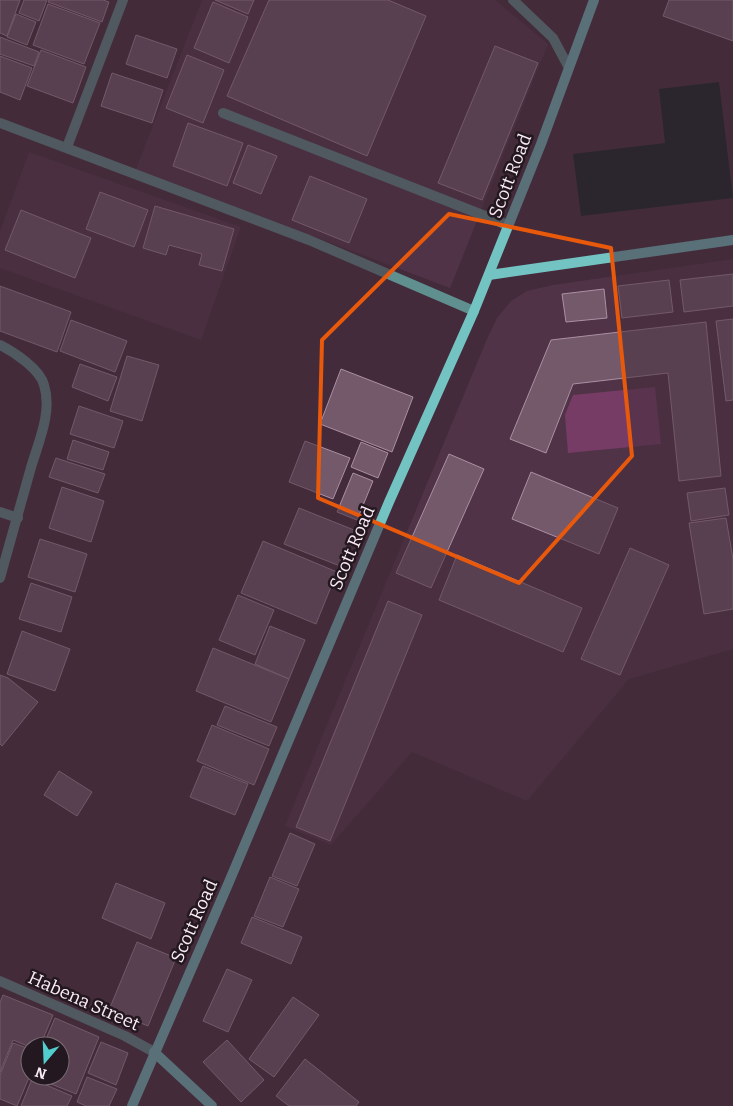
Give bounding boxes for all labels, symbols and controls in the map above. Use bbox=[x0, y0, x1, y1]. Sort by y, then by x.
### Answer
street label: Scott Road bbox=[484, 130, 536, 221]
street label: Scott Road bbox=[325, 503, 380, 593]
street label: Scott Road bbox=[166, 876, 222, 966]
street label: Habena Street bbox=[25, 967, 144, 1036]
north arrow bbox=[20, 1036, 70, 1086]
text: N bbox=[33, 1063, 49, 1083]

